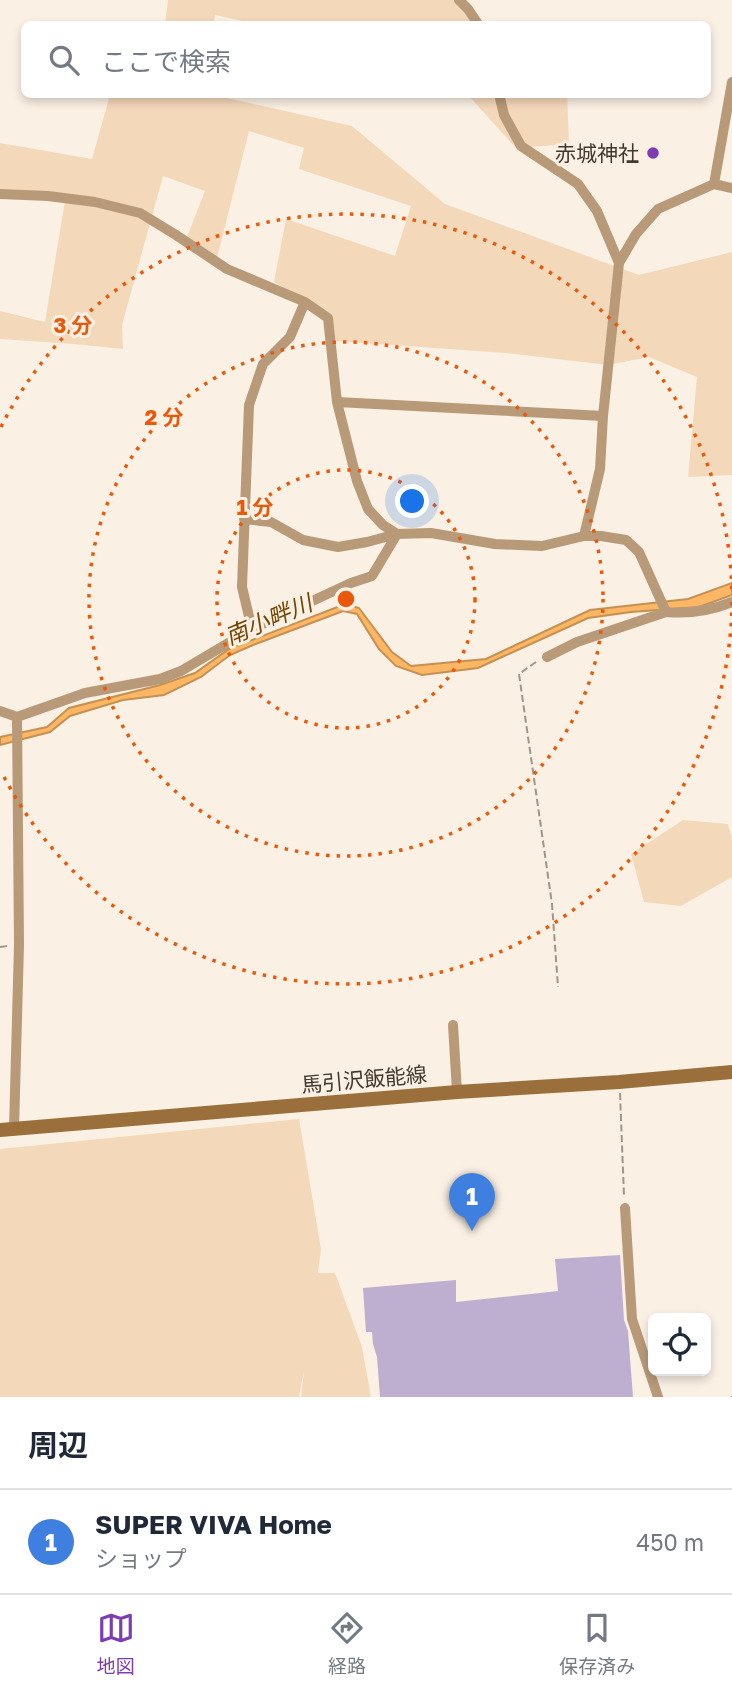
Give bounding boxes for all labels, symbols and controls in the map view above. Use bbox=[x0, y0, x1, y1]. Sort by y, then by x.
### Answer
search box bbox=[21, 21, 711, 98]
icon: search bbox=[45, 41, 83, 79]
text: ここで検索 bbox=[101, 46, 231, 77]
place label: 赤城神社 bbox=[555, 140, 639, 166]
marker: 赤城神社 bbox=[645, 145, 661, 161]
text: 3 分 bbox=[53, 312, 93, 338]
text: 2 分 bbox=[144, 404, 184, 430]
your location bbox=[395, 484, 429, 518]
text: 1 分 bbox=[236, 494, 274, 520]
water label: 南小畔川 bbox=[220, 587, 319, 650]
centre of rings bbox=[334, 587, 358, 611]
street label: 馬引沢飯能線 bbox=[300, 1061, 428, 1097]
pin: 1 bbox=[449, 1173, 495, 1231]
map controls bbox=[648, 1313, 711, 1376]
button: locate bbox=[648, 1313, 711, 1376]
text: 周辺 bbox=[28, 1427, 88, 1463]
text: SUPER VIVA Home bbox=[95, 1509, 332, 1540]
text: 1 bbox=[45, 1528, 57, 1556]
text: 450 m bbox=[636, 1528, 704, 1556]
text: ショップ bbox=[95, 1544, 187, 1572]
tab: 地図 bbox=[97, 1609, 135, 1678]
tab: 経路 bbox=[328, 1609, 366, 1678]
tab: 保存済み bbox=[559, 1609, 635, 1678]

